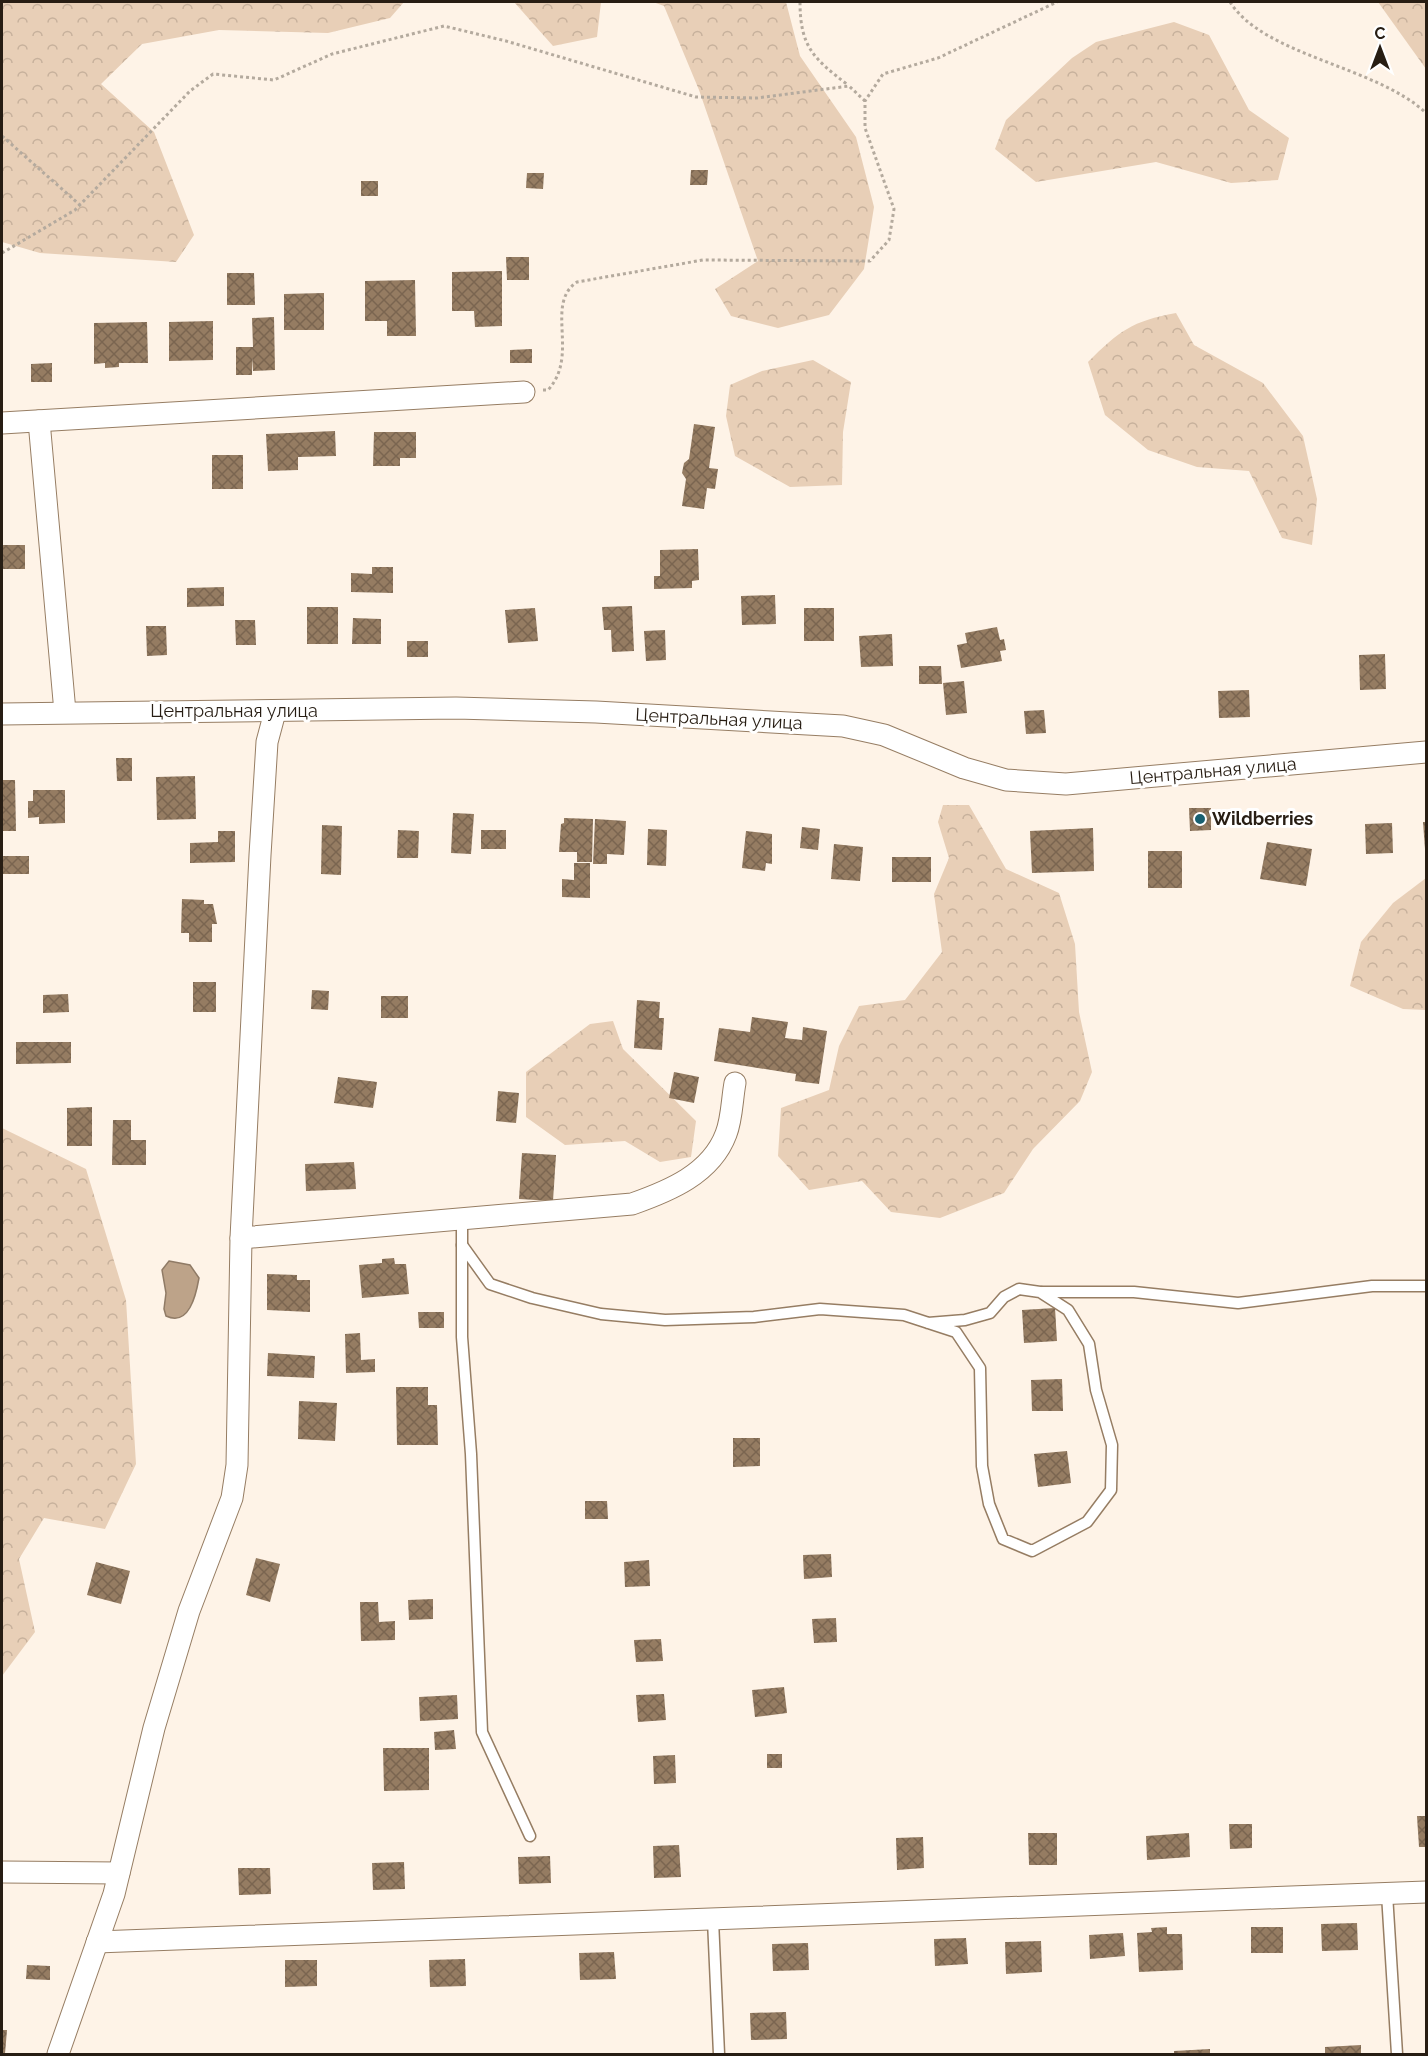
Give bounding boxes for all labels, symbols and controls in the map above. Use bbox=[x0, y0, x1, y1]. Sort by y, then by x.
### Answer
north arrow bbox=[1350, 18, 1410, 78]
text: С bbox=[1375, 24, 1386, 43]
street label: Центральная улица bbox=[150, 700, 318, 721]
street label: Центральная улица bbox=[635, 704, 803, 733]
street label: Центральная улица bbox=[1129, 753, 1297, 788]
place label: Wildberries bbox=[1212, 808, 1313, 829]
marker: Wildberries bbox=[1193, 812, 1207, 826]

